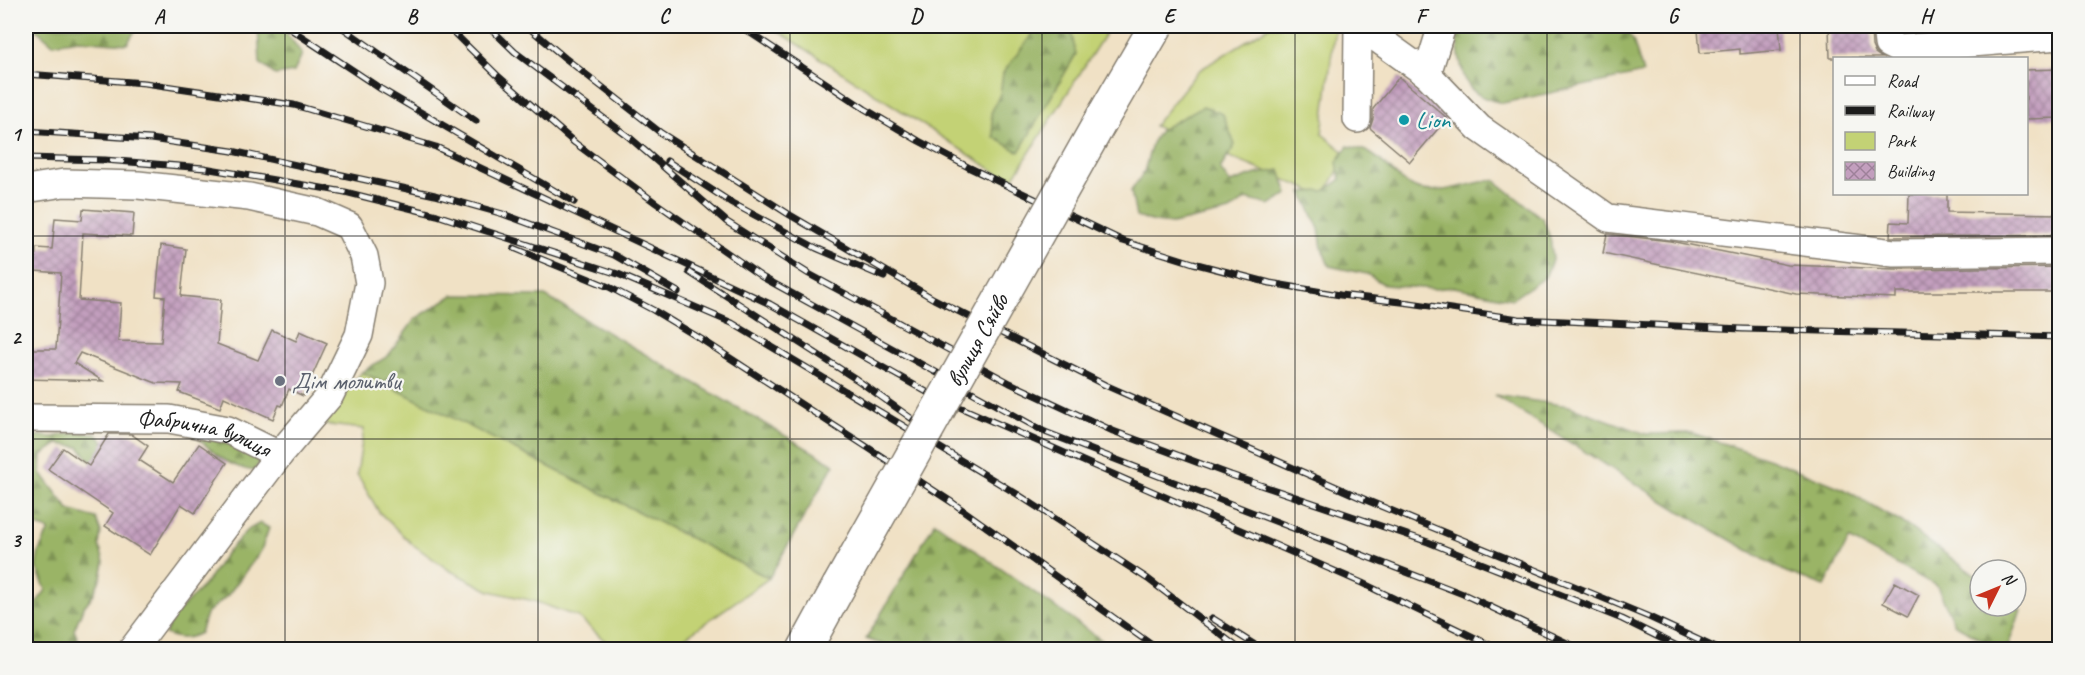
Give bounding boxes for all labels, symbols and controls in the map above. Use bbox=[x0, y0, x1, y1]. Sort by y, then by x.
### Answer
text: A bbox=[154, 4, 166, 29]
text: B bbox=[407, 4, 419, 29]
text: C bbox=[659, 4, 671, 29]
text: D bbox=[910, 4, 924, 29]
text: E bbox=[1164, 4, 1178, 29]
text: F bbox=[1416, 4, 1430, 29]
text: G bbox=[1668, 4, 1681, 29]
text: H bbox=[1920, 4, 1935, 29]
legend bbox=[1833, 57, 2028, 195]
text: Road bbox=[1887, 70, 1920, 92]
text: Railway bbox=[1887, 100, 1935, 122]
place label: Lion bbox=[1416, 105, 1451, 135]
marker: Lion bbox=[1397, 113, 1411, 127]
text: 1 bbox=[12, 122, 23, 147]
text: Park bbox=[1887, 130, 1917, 152]
text: Building bbox=[1887, 160, 1936, 182]
street label: вулиця Сяйво bbox=[939, 287, 1016, 392]
text: 2 bbox=[12, 325, 23, 350]
place label: Дім молитви bbox=[292, 366, 403, 396]
marker: Дім молитви bbox=[273, 374, 287, 388]
street label: Фабрична вулиця bbox=[137, 404, 278, 465]
text: 3 bbox=[12, 528, 23, 553]
north arrow bbox=[1968, 558, 2028, 618]
text: N bbox=[1998, 568, 2021, 591]

